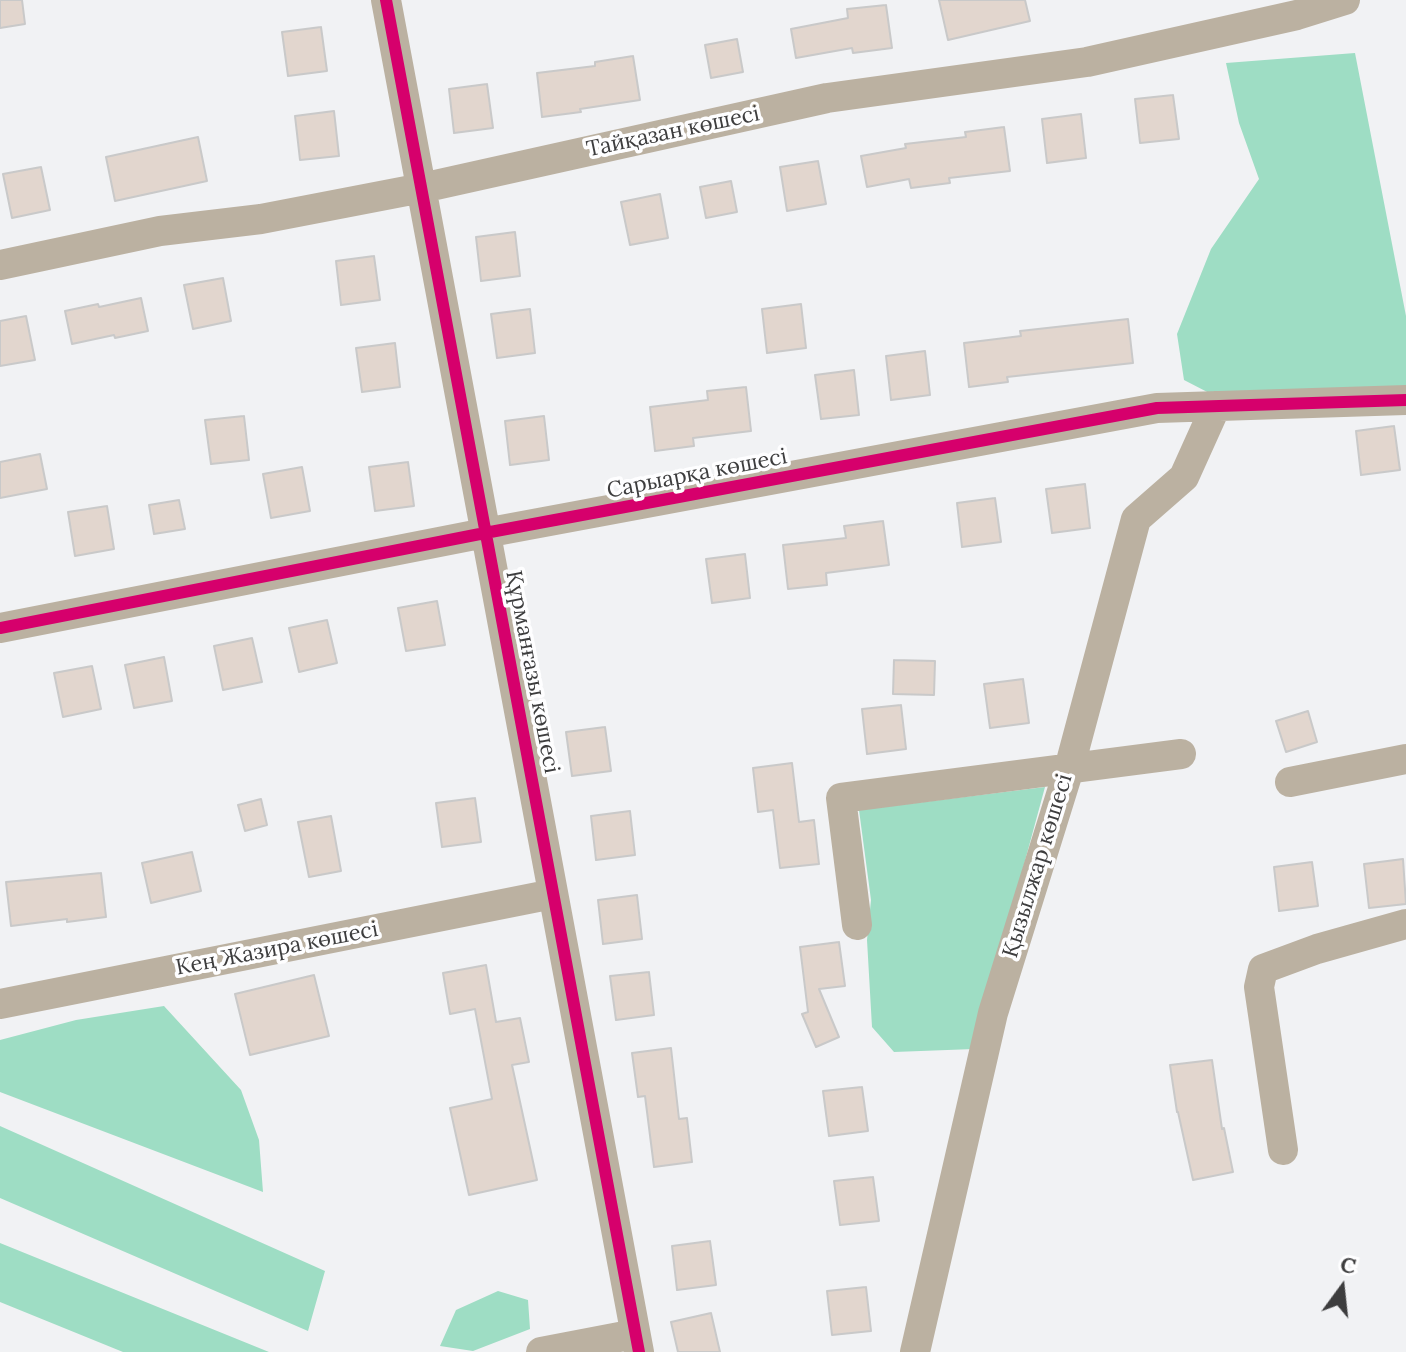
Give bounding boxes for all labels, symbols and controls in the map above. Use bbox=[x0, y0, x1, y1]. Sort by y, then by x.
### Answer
street label: Тайқазан көшесі bbox=[584, 101, 762, 163]
street label: Сарыарқа көшесі bbox=[605, 444, 789, 504]
street label: Құрманғазы көшесі bbox=[499, 568, 565, 776]
street label: Қызылжар көшесі bbox=[998, 771, 1078, 961]
street label: Кең Жазира көшесі bbox=[174, 916, 380, 982]
north arrow bbox=[1302, 1248, 1382, 1328]
text: С bbox=[1337, 1249, 1359, 1280]

